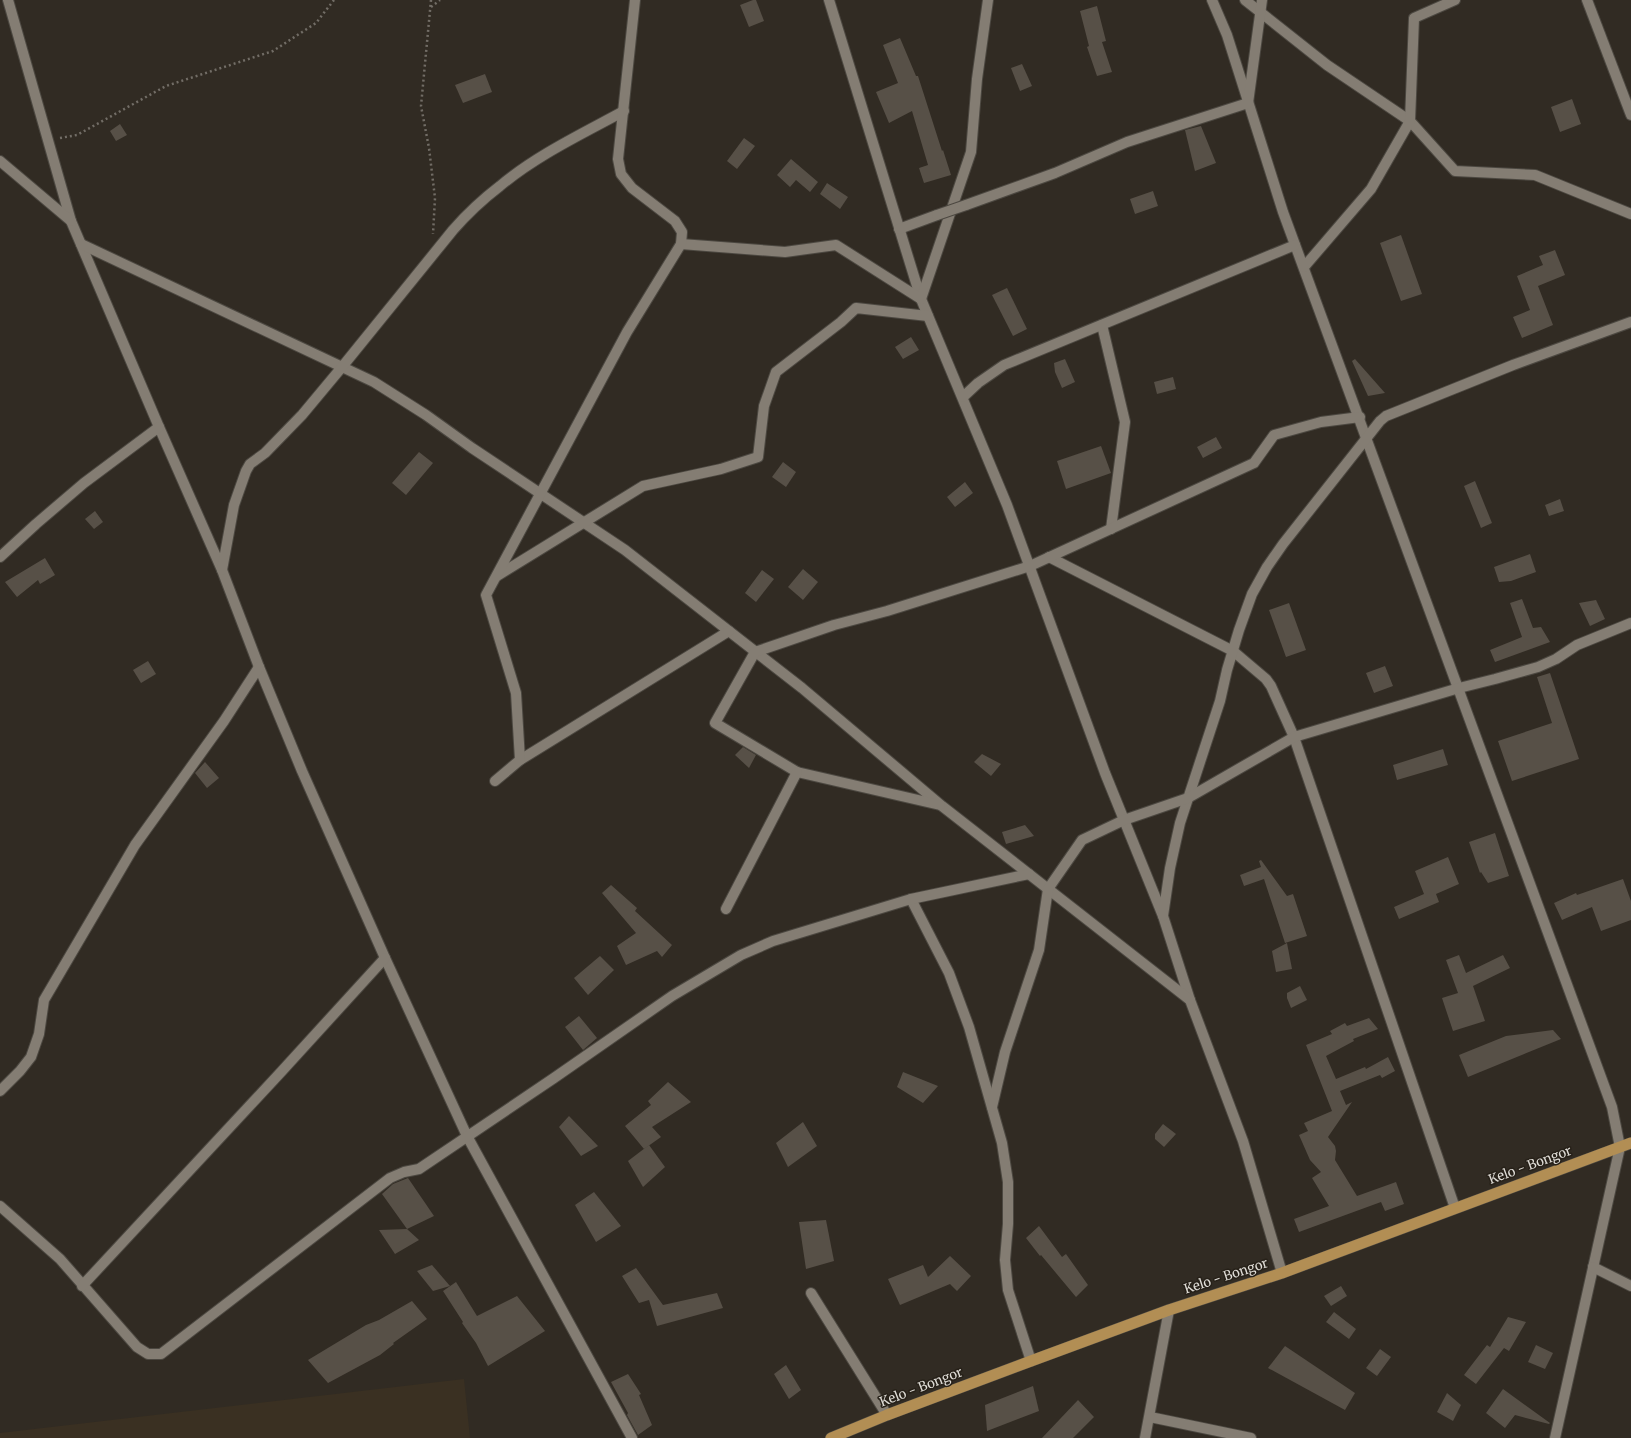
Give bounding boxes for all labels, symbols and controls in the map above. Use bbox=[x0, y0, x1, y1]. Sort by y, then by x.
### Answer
street label: Kelo - Bongor bbox=[1486, 1142, 1574, 1188]
street label: Kelo - Bongor bbox=[1182, 1254, 1270, 1298]
street label: Kelo - Bongor bbox=[877, 1363, 965, 1411]

